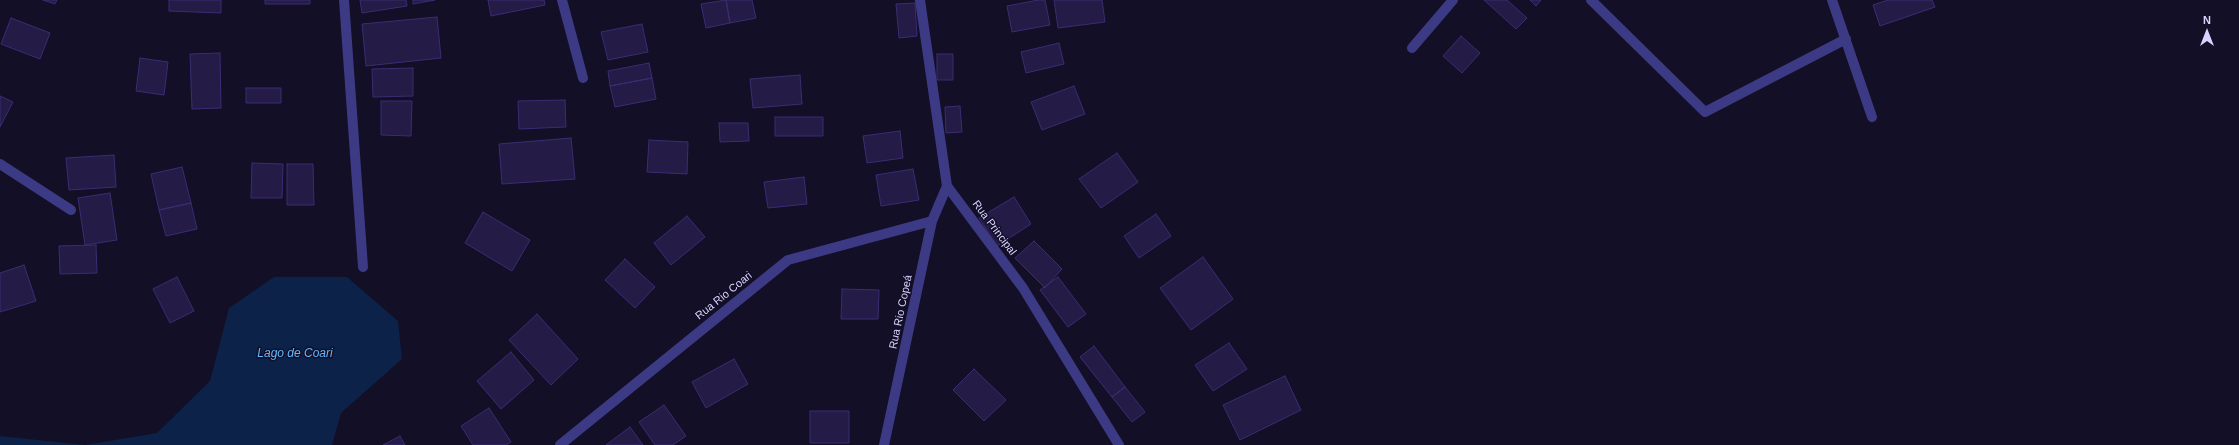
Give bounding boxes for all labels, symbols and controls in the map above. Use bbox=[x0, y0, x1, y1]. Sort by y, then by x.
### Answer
north arrow bbox=[2187, 12, 2227, 52]
text: N bbox=[2203, 14, 2211, 26]
street label: Rua Principal bbox=[969, 198, 1019, 258]
street label: Rua Rio Coari bbox=[693, 269, 755, 323]
street label: Rua Rio Copeá bbox=[887, 274, 915, 350]
water label: Lago de Coari bbox=[257, 347, 333, 361]

